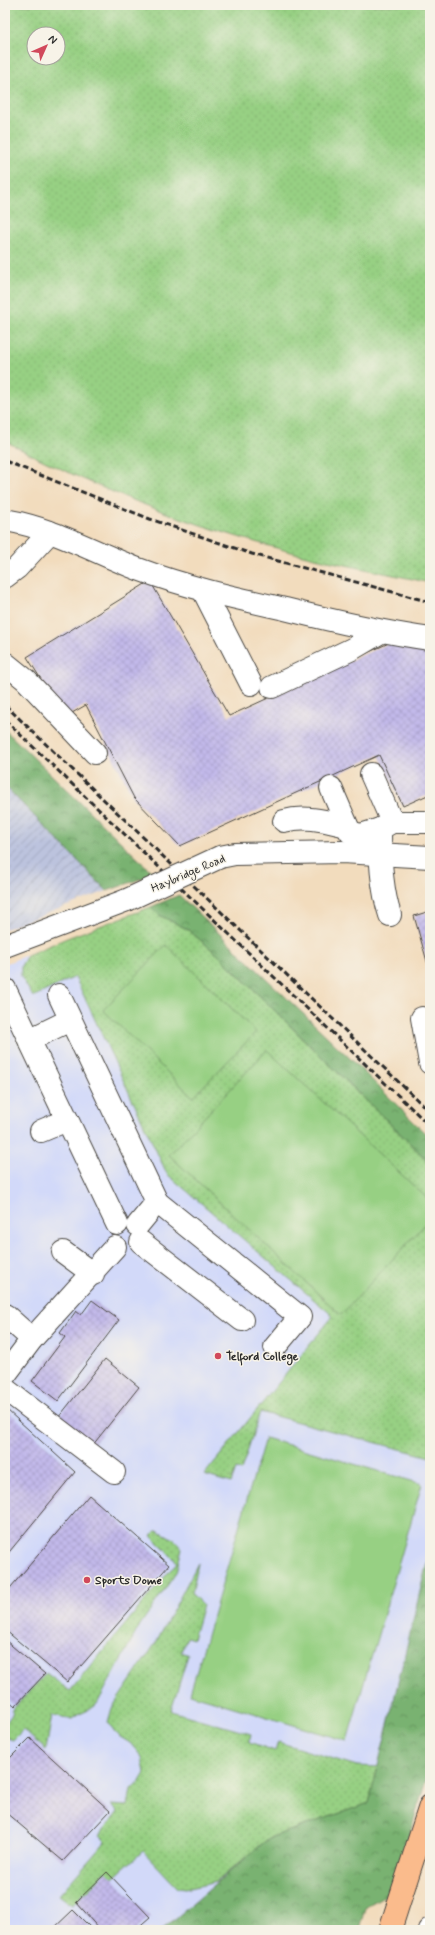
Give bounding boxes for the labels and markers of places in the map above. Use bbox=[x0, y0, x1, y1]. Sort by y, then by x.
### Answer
place label: Telford College bbox=[226, 1349, 299, 1366]
marker: Telford College bbox=[213, 1351, 223, 1361]
place label: Sports Dome bbox=[95, 1573, 162, 1589]
marker: Sports Dome bbox=[82, 1575, 92, 1585]

